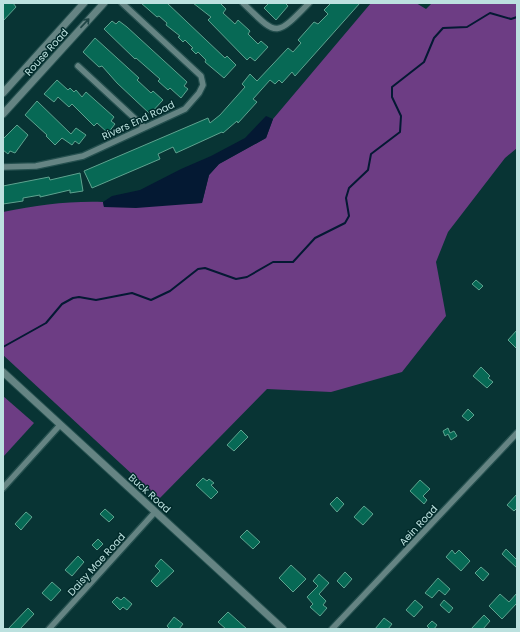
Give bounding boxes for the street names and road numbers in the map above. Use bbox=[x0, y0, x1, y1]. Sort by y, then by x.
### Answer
street label: Rouse Road bbox=[21, 25, 72, 79]
street label: Rivers End Road bbox=[99, 97, 177, 144]
street label: Buck Road bbox=[125, 470, 174, 516]
street label: Aein Road bbox=[396, 502, 441, 549]
street label: Daisy Mae Road bbox=[64, 530, 129, 599]

